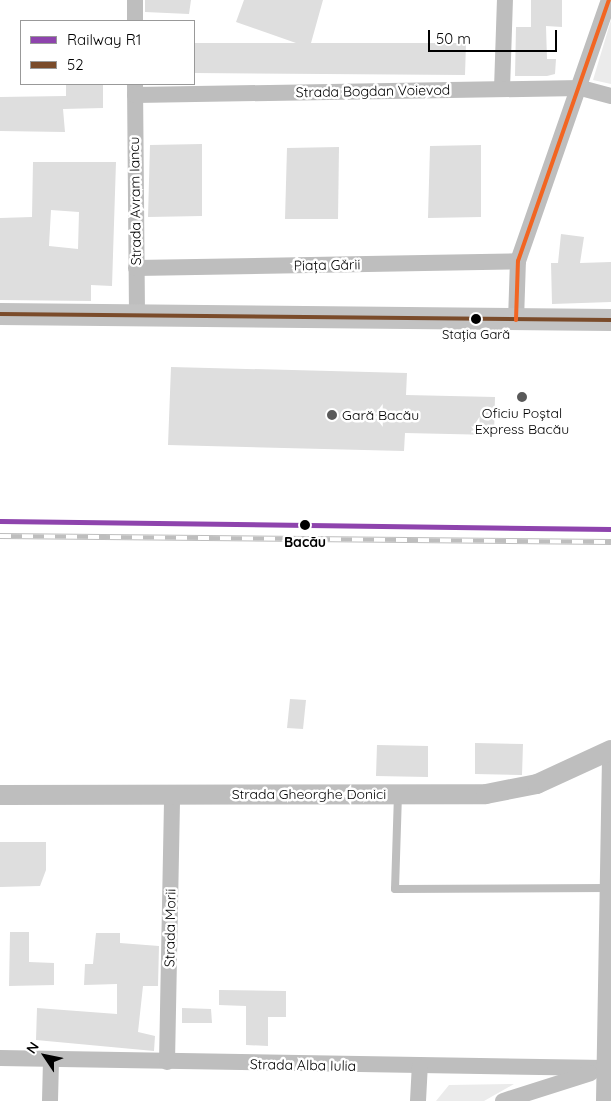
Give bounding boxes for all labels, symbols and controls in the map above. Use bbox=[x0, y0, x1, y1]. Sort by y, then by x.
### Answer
legend bbox=[20, 20, 195, 85]
scale bar bbox=[431, 20, 560, 52]
text: 50 m bbox=[436, 29, 471, 48]
text: Railway R1 bbox=[67, 30, 141, 49]
text: 52 bbox=[67, 55, 84, 74]
street label: Strada Bogdan Voievod bbox=[296, 81, 450, 101]
street label: Strada Avram Iancu bbox=[125, 136, 145, 266]
street label: Piața Gării bbox=[294, 256, 360, 274]
marker: Stația Gară bbox=[471, 314, 481, 324]
place label: Stația Gară bbox=[442, 326, 510, 342]
marker: Oficiu Poștal Express Bacău bbox=[516, 391, 528, 403]
place label: Oficiu Poștal Express Bacău bbox=[475, 405, 569, 438]
place label: Gară Bacău bbox=[342, 407, 419, 423]
marker: Gară Bacău bbox=[326, 409, 338, 421]
marker: Bacău bbox=[298, 518, 312, 532]
place label: Bacău bbox=[284, 534, 326, 550]
street label: Strada Gheorghe Donici bbox=[232, 786, 386, 802]
street label: Strada Morii bbox=[161, 889, 179, 967]
north arrow bbox=[20, 1031, 70, 1081]
text: N bbox=[22, 1038, 43, 1057]
street label: Strada Alba Iulia bbox=[250, 1056, 356, 1074]

